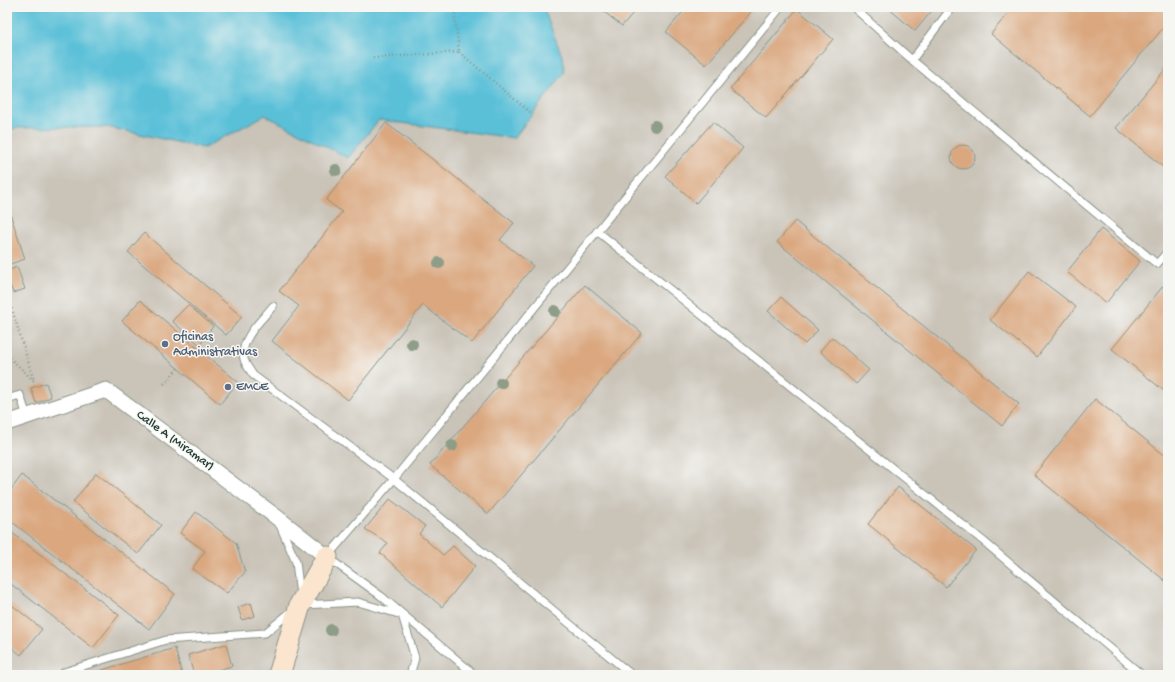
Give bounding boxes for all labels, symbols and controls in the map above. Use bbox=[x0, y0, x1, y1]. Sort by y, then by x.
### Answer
place label: Oficinas Administrativas bbox=[173, 330, 258, 360]
marker: Oficinas Administrativas bbox=[160, 339, 170, 349]
place label: EMCE bbox=[236, 380, 269, 395]
marker: EMCE bbox=[223, 382, 233, 392]
street label: Calle A (Miramar) bbox=[133, 408, 217, 474]

